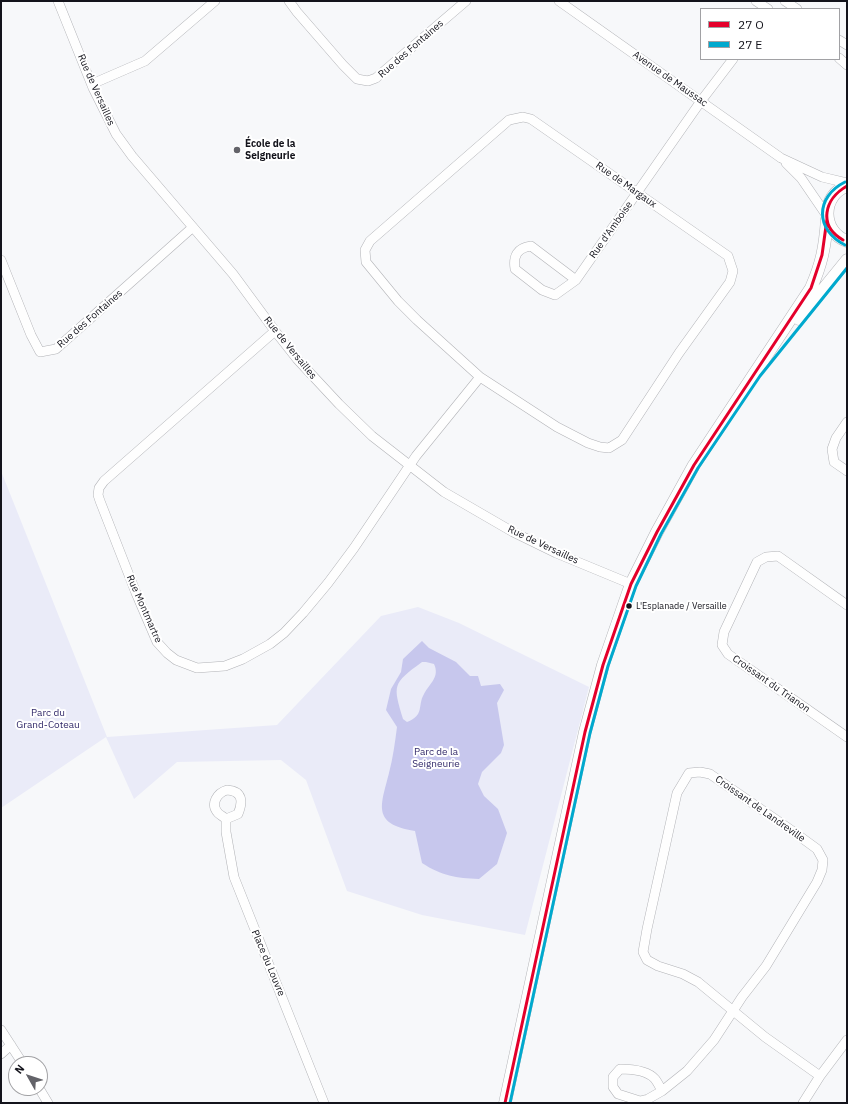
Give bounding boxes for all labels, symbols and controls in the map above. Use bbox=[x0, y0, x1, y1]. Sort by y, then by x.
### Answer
legend bbox=[700, 8, 840, 60]
street label: Rue des Fontaines bbox=[376, 17, 446, 81]
text: 27 O bbox=[738, 17, 764, 32]
text: 27 E bbox=[738, 37, 762, 52]
street label: Avenue de Maussac bbox=[630, 49, 710, 109]
street label: Rue de Versailles bbox=[75, 52, 117, 128]
place label: École de la Seigneurie bbox=[245, 138, 296, 162]
marker: École de la Seigneurie bbox=[232, 145, 242, 155]
street label: Rue de Margaux bbox=[593, 159, 659, 211]
street label: Rue d'Amboise bbox=[587, 199, 635, 261]
street label: Rue des Fontaines bbox=[55, 287, 125, 351]
street label: Rue de Versailles bbox=[261, 314, 319, 382]
street label: Rue de Versailles bbox=[506, 523, 580, 567]
street label: Rue Montmartre bbox=[124, 573, 164, 645]
marker: L'Esplanade / Versaille bbox=[624, 601, 634, 611]
place label: L'Esplanade / Versaille bbox=[636, 601, 727, 611]
street label: Croissant du Trianon bbox=[730, 653, 812, 715]
park label: Parc du Grand-Coteau bbox=[16, 707, 80, 730]
park label: Parc de la Seigneurie bbox=[412, 746, 460, 770]
street label: Croissant de Landreville bbox=[713, 773, 807, 845]
street label: Place du Louvre bbox=[249, 928, 287, 998]
north arrow bbox=[8, 1056, 48, 1096]
text: N bbox=[12, 1062, 27, 1077]

